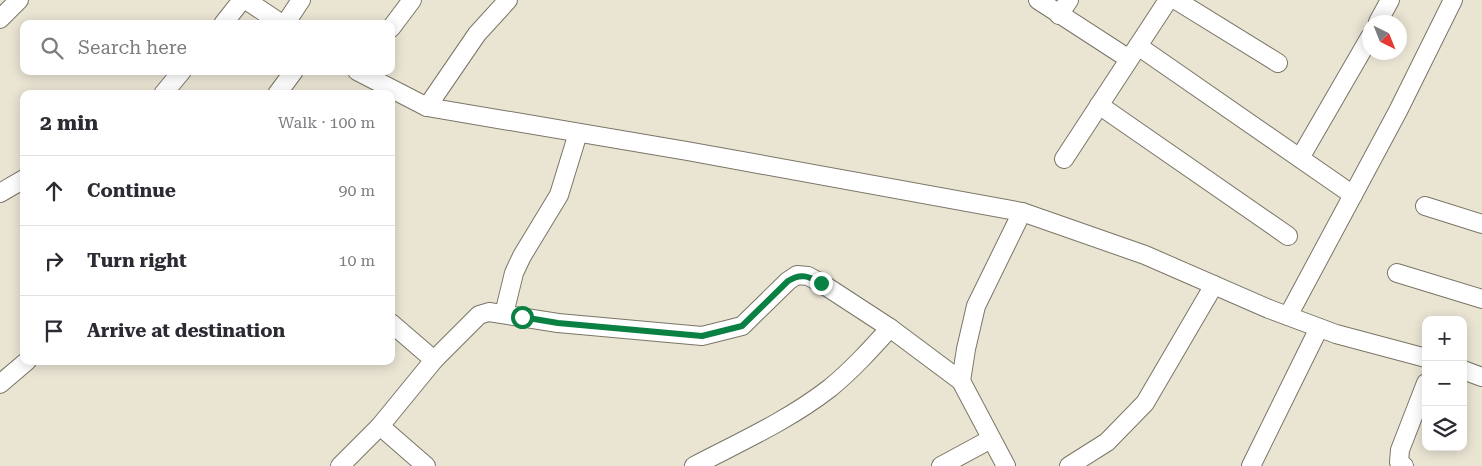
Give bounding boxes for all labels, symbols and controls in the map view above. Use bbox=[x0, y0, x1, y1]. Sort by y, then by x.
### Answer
north arrow bbox=[1362, 15, 1407, 60]
search box bbox=[20, 20, 395, 75]
icon: search bbox=[38, 34, 66, 62]
text: Search here bbox=[78, 36, 187, 59]
text: 2 min bbox=[40, 111, 98, 135]
text: Walk · 100 m bbox=[278, 113, 375, 132]
icon: ahead bbox=[40, 177, 68, 205]
text: Continue bbox=[87, 179, 176, 202]
text: 90 m bbox=[338, 181, 375, 200]
icon: right bbox=[40, 247, 68, 275]
text: Turn right bbox=[87, 249, 187, 272]
text: 10 m bbox=[338, 251, 375, 270]
route end bbox=[810, 272, 833, 295]
route start bbox=[511, 306, 534, 329]
map controls bbox=[1422, 316, 1467, 451]
button: + bbox=[1422, 316, 1467, 361]
icon: arrive bbox=[40, 317, 68, 345]
text: Arrive at destination bbox=[87, 319, 285, 342]
button: − bbox=[1422, 361, 1467, 406]
button: layers bbox=[1422, 406, 1467, 451]

